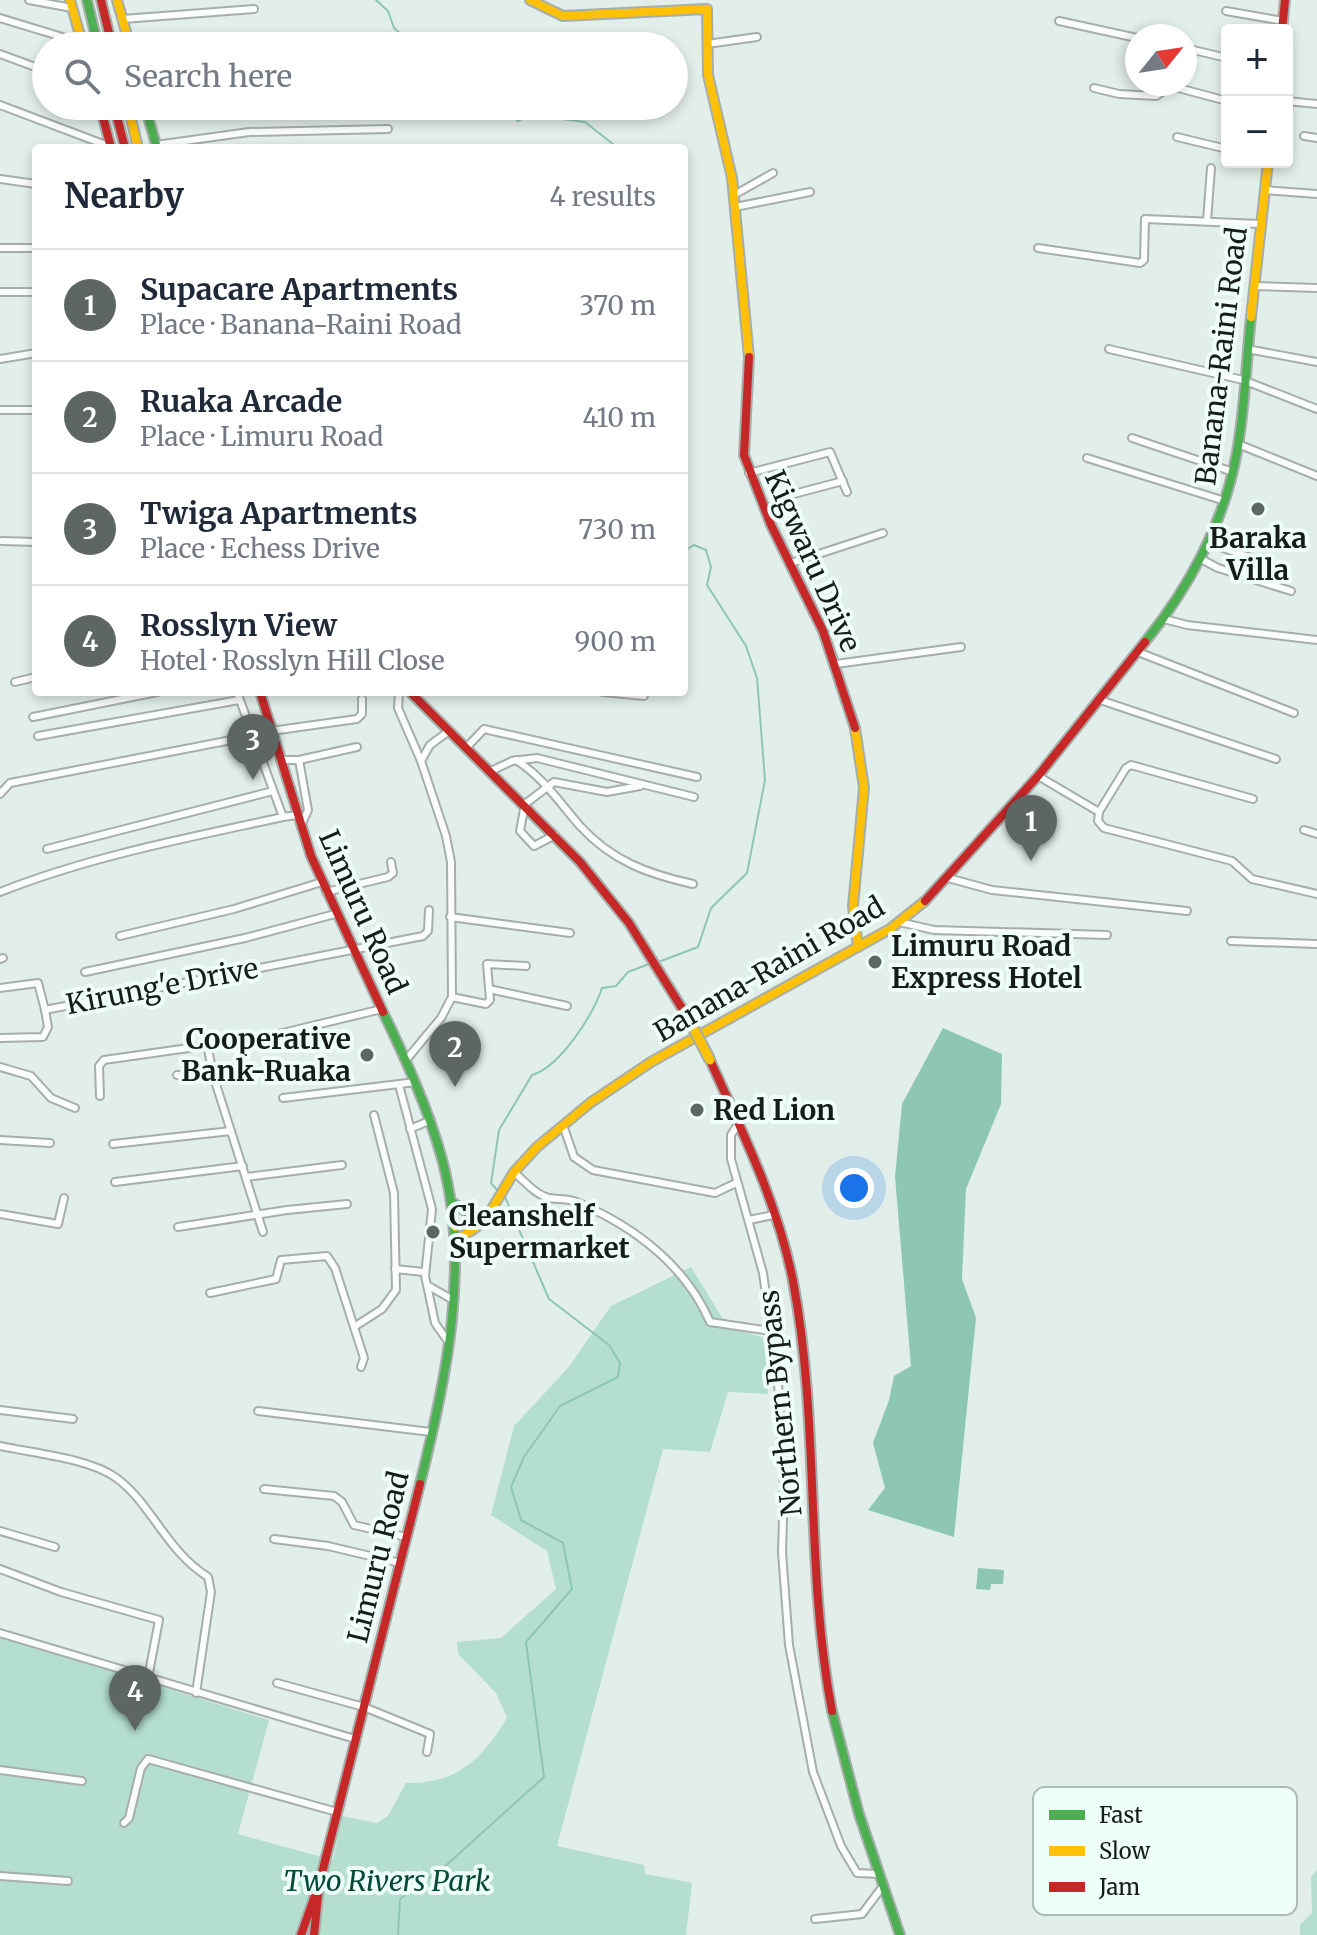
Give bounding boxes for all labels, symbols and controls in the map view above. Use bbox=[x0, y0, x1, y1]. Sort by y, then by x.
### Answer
north arrow bbox=[1125, 24, 1197, 96]
map controls bbox=[1221, 24, 1293, 168]
button: + bbox=[1221, 24, 1293, 96]
search box bbox=[32, 32, 688, 120]
icon: search bbox=[60, 54, 104, 98]
text: Search here bbox=[124, 57, 292, 95]
button: − bbox=[1221, 96, 1293, 168]
text: Nearby bbox=[64, 175, 184, 217]
text: 4 results bbox=[549, 180, 656, 213]
street label: Banana-Raini Road bbox=[1187, 225, 1255, 487]
text: Supacare Apartments bbox=[140, 270, 458, 308]
text: 1 bbox=[84, 289, 96, 322]
text: 370 m bbox=[579, 289, 656, 322]
text: Place · Banana-Raini Road bbox=[140, 308, 462, 341]
text: Ruaka Arcade bbox=[140, 382, 342, 420]
text: 2 bbox=[82, 401, 98, 434]
text: 410 m bbox=[582, 401, 656, 434]
text: Place · Limuru Road bbox=[140, 420, 383, 453]
street label: Kigwaru Drive bbox=[757, 465, 869, 657]
text: Twiga Apartments bbox=[140, 494, 417, 532]
marker: Baraka Villa bbox=[1249, 500, 1267, 518]
text: 3 bbox=[83, 513, 97, 546]
text: 730 m bbox=[578, 513, 656, 546]
place label: Baraka Villa bbox=[1209, 520, 1307, 588]
text: Place · Echess Drive bbox=[140, 532, 380, 565]
text: Rosslyn View bbox=[140, 606, 337, 644]
text: 4 bbox=[82, 625, 98, 658]
text: 900 m bbox=[575, 625, 656, 658]
text: Hotel · Rosslyn Hill Close bbox=[140, 644, 444, 677]
pin: 3 bbox=[227, 714, 279, 780]
pin: 1 bbox=[1005, 795, 1057, 861]
street label: Limuru Road bbox=[311, 824, 415, 1000]
street label: Banana-Raini Road bbox=[647, 888, 891, 1050]
place label: Limuru Road Express Hotel bbox=[891, 928, 1082, 996]
street label: Kirung'e Drive bbox=[63, 950, 261, 1022]
marker: Limuru Road Express Hotel bbox=[866, 953, 884, 971]
place label: Cooperative Bank-Ruaka bbox=[181, 1021, 351, 1089]
pin: 2 bbox=[429, 1021, 481, 1087]
marker: Cooperative Bank-Ruaka bbox=[358, 1046, 376, 1064]
place label: Red Lion bbox=[713, 1092, 835, 1128]
marker: Red Lion bbox=[688, 1101, 706, 1119]
your location bbox=[834, 1168, 874, 1208]
place label: Cleanshelf Supermarket bbox=[449, 1198, 630, 1266]
marker: Cleanshelf Supermarket bbox=[424, 1223, 442, 1241]
street label: Northern Bypass bbox=[750, 1288, 810, 1518]
street label: Limuru Road bbox=[339, 1467, 417, 1647]
pin: 4 bbox=[109, 1665, 161, 1731]
legend bbox=[1033, 1787, 1297, 1915]
text: Fast bbox=[1099, 1801, 1143, 1829]
text: Slow bbox=[1099, 1837, 1150, 1865]
park label: Two Rivers Park bbox=[284, 1863, 490, 1899]
text: Jam bbox=[1098, 1873, 1140, 1901]

